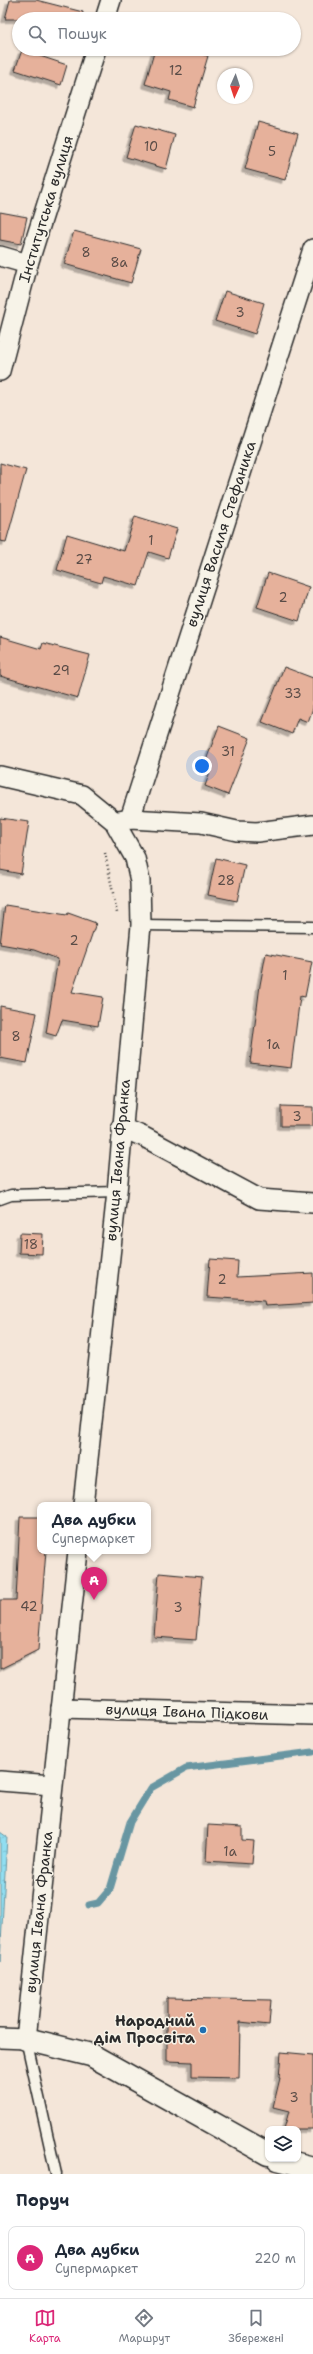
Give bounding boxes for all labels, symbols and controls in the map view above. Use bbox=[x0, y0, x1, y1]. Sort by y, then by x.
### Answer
search box bbox=[12, 12, 301, 56]
icon: search bbox=[26, 23, 48, 45]
text: Пошук bbox=[58, 24, 107, 44]
house number: 12 bbox=[169, 62, 183, 79]
north arrow bbox=[217, 68, 253, 104]
street label: Інститутська вулиця bbox=[14, 133, 78, 285]
house number: 10 bbox=[144, 138, 158, 155]
house number: 5 bbox=[268, 143, 276, 160]
house number: 8 bbox=[81, 244, 91, 261]
house number: 8а bbox=[110, 254, 128, 271]
house number: 3 bbox=[235, 304, 245, 321]
street label: вулиця Василя Стефаника bbox=[181, 438, 261, 630]
house number: 1 bbox=[148, 532, 154, 549]
house number: 27 bbox=[75, 551, 93, 568]
house number: 2 bbox=[278, 589, 288, 606]
house number: 29 bbox=[52, 662, 70, 679]
house number: 33 bbox=[284, 685, 302, 702]
house number: 31 bbox=[221, 743, 235, 760]
your location bbox=[192, 756, 212, 776]
house number: 28 bbox=[217, 872, 235, 889]
house number: 2 bbox=[69, 932, 79, 949]
house number: 1 bbox=[282, 967, 288, 984]
house number: 8 bbox=[11, 1028, 21, 1045]
house number: 1а bbox=[266, 1036, 280, 1053]
street label: вулиця Івана Франка bbox=[101, 1077, 135, 1242]
house number: 3 bbox=[292, 1108, 302, 1125]
house number: 18 bbox=[24, 1236, 38, 1253]
house number: 2 bbox=[217, 1271, 227, 1288]
popup bbox=[37, 1502, 151, 1554]
text: Два дубки bbox=[52, 1510, 136, 1530]
text: Супермаркет bbox=[52, 1530, 135, 1547]
pin: A bbox=[81, 1567, 107, 1600]
house number: 42 bbox=[20, 1598, 38, 1615]
house number: 3 bbox=[173, 1599, 183, 1616]
street label: вулиця Івана Підкови bbox=[105, 1699, 269, 1725]
street label: вулиця Івана Франка bbox=[21, 1829, 58, 1994]
house number: 1а bbox=[223, 1843, 237, 1860]
place label: Народний дім Просвіта bbox=[94, 2011, 196, 2048]
marker: Народний дім Просвіта bbox=[198, 2025, 208, 2035]
house number: 3 bbox=[289, 2089, 299, 2106]
map controls bbox=[265, 2126, 301, 2162]
button: layers bbox=[265, 2126, 301, 2162]
text: Поруч bbox=[16, 2189, 69, 2211]
text: Два дубки bbox=[55, 2240, 139, 2260]
text: A bbox=[25, 2250, 35, 2267]
text: 220 m bbox=[254, 2250, 296, 2267]
text: Супермаркет bbox=[55, 2260, 138, 2277]
tab: Карта bbox=[29, 2307, 61, 2346]
tab: Маршрут bbox=[119, 2307, 170, 2346]
tab: Збережені bbox=[228, 2307, 284, 2346]

